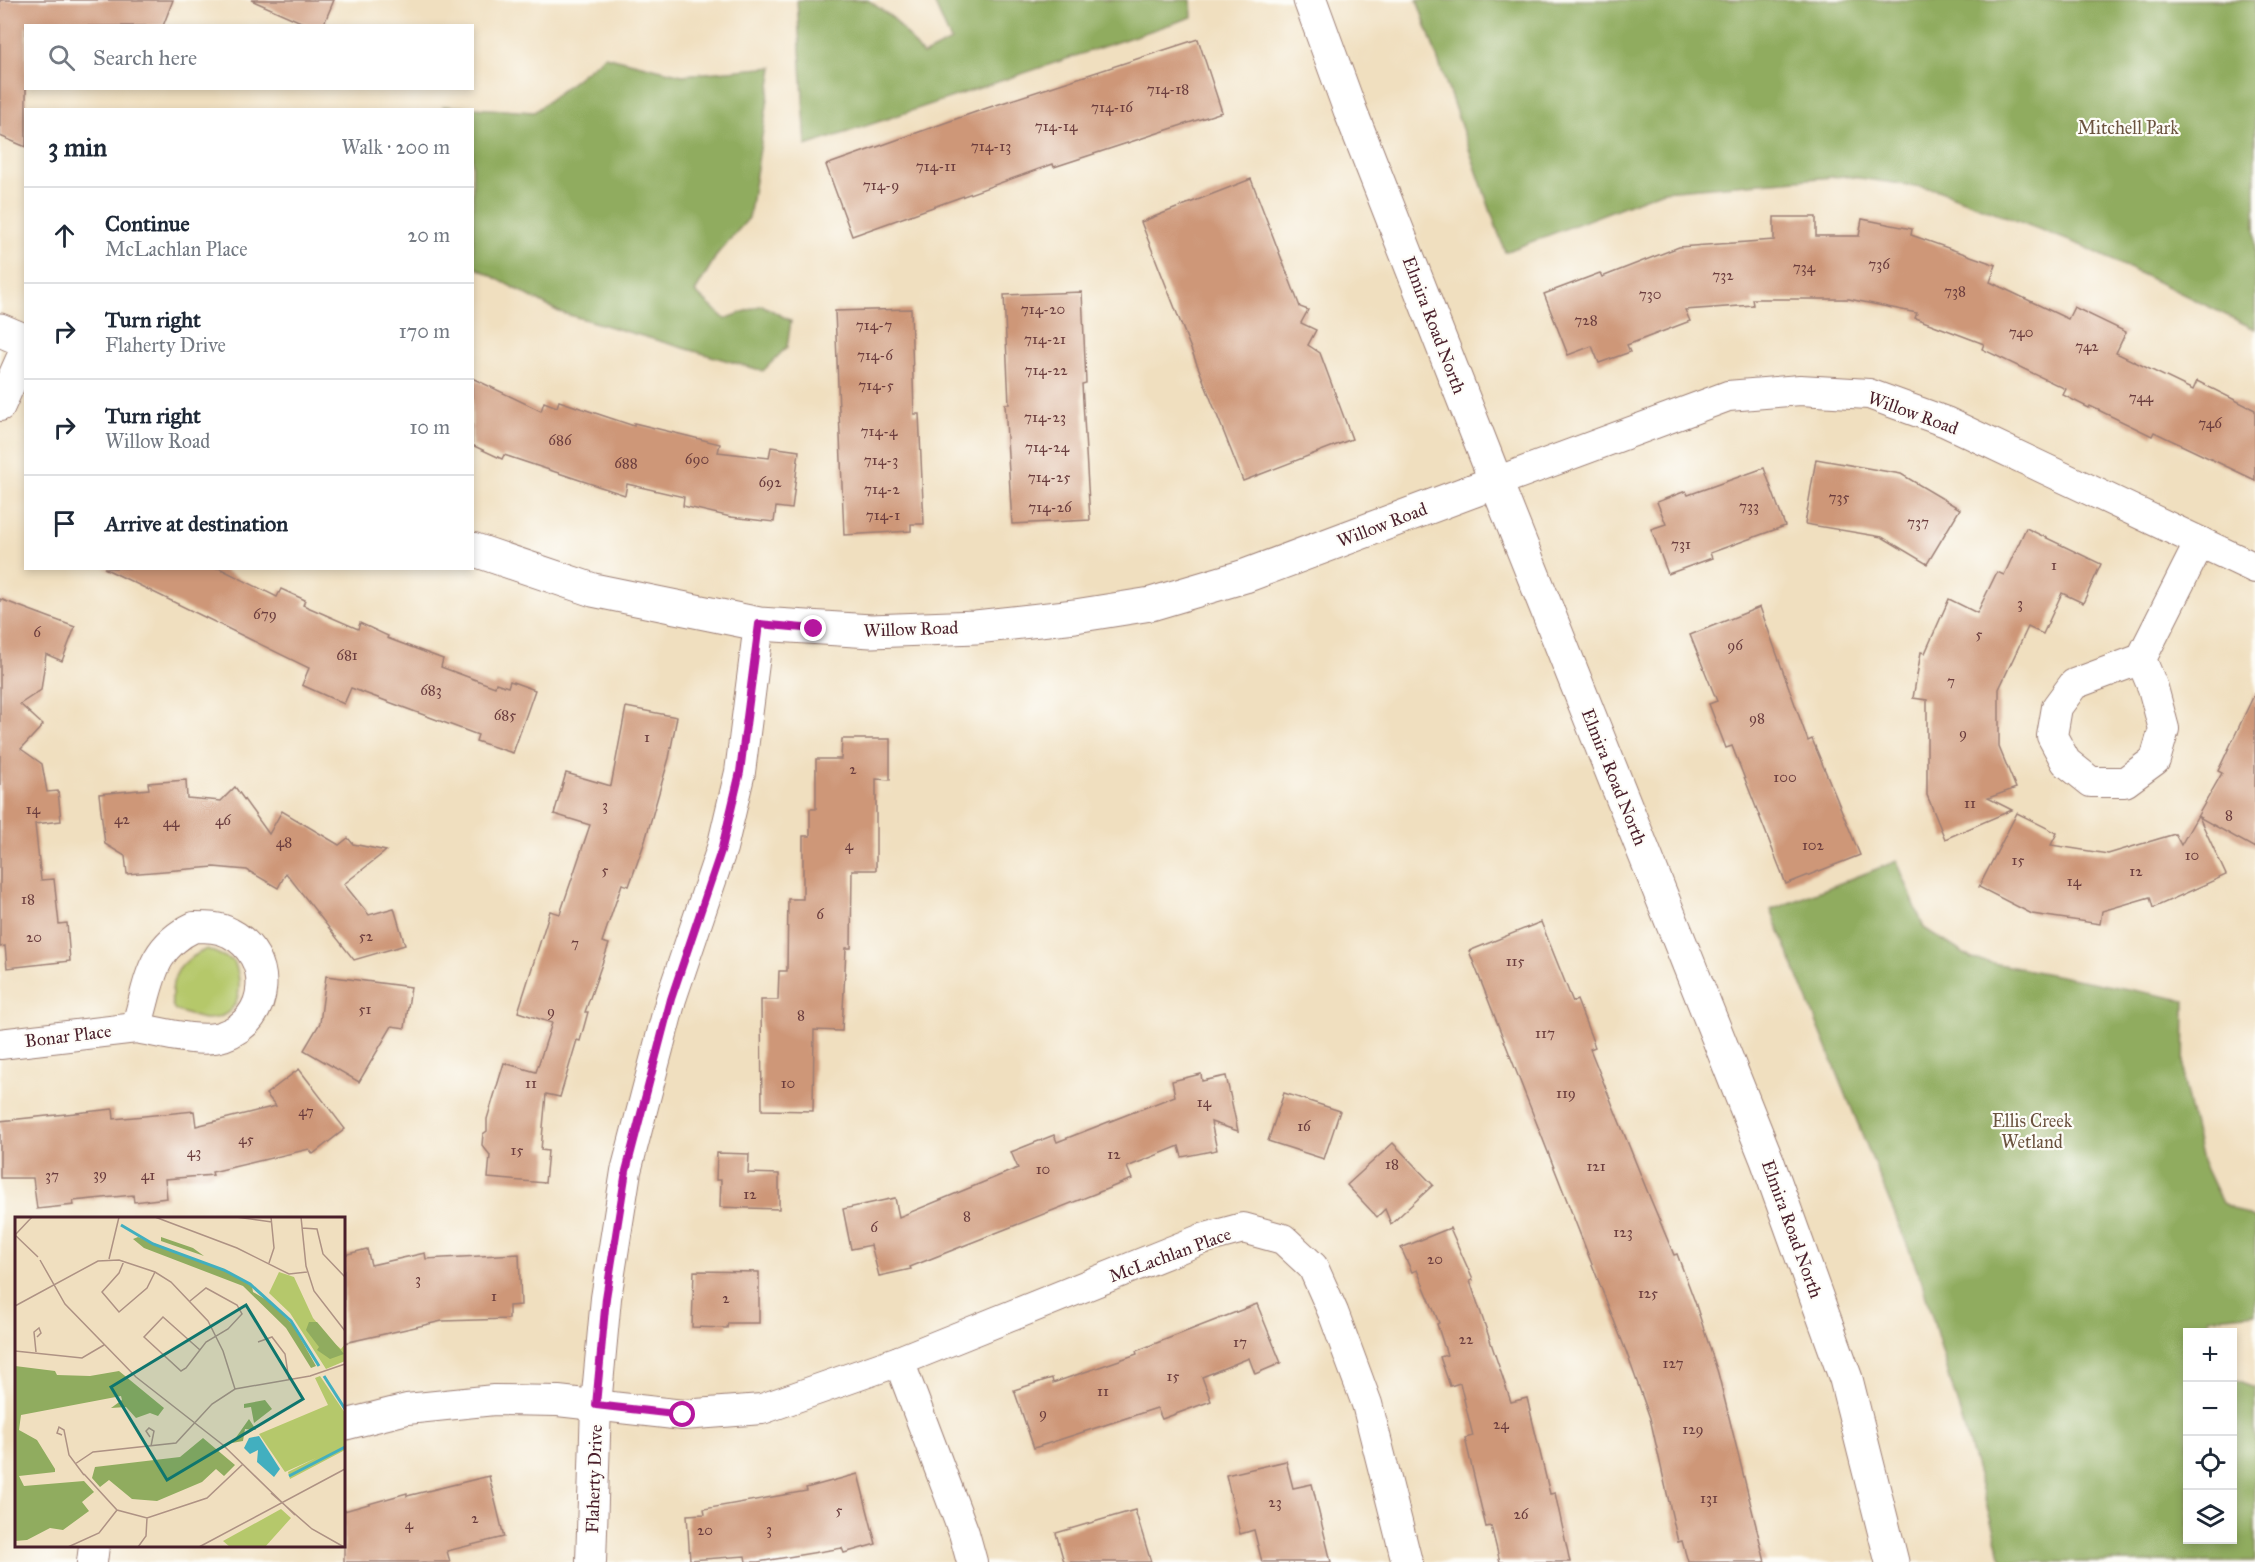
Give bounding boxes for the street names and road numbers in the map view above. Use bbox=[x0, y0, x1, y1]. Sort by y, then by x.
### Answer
street label: Elmira Road North bbox=[1398, 253, 1470, 397]
street label: Willow Road bbox=[1865, 386, 1961, 440]
street label: Willow Road bbox=[1334, 498, 1430, 552]
street label: Willow Road bbox=[863, 616, 959, 642]
street label: Elmira Road North bbox=[1577, 705, 1651, 849]
street label: Bonar Place bbox=[24, 1020, 112, 1052]
street label: Elmira Road North bbox=[1757, 1157, 1827, 1301]
street label: McLachlan Place bbox=[1106, 1223, 1234, 1287]
street label: Flaherty Drive bbox=[581, 1424, 607, 1534]

